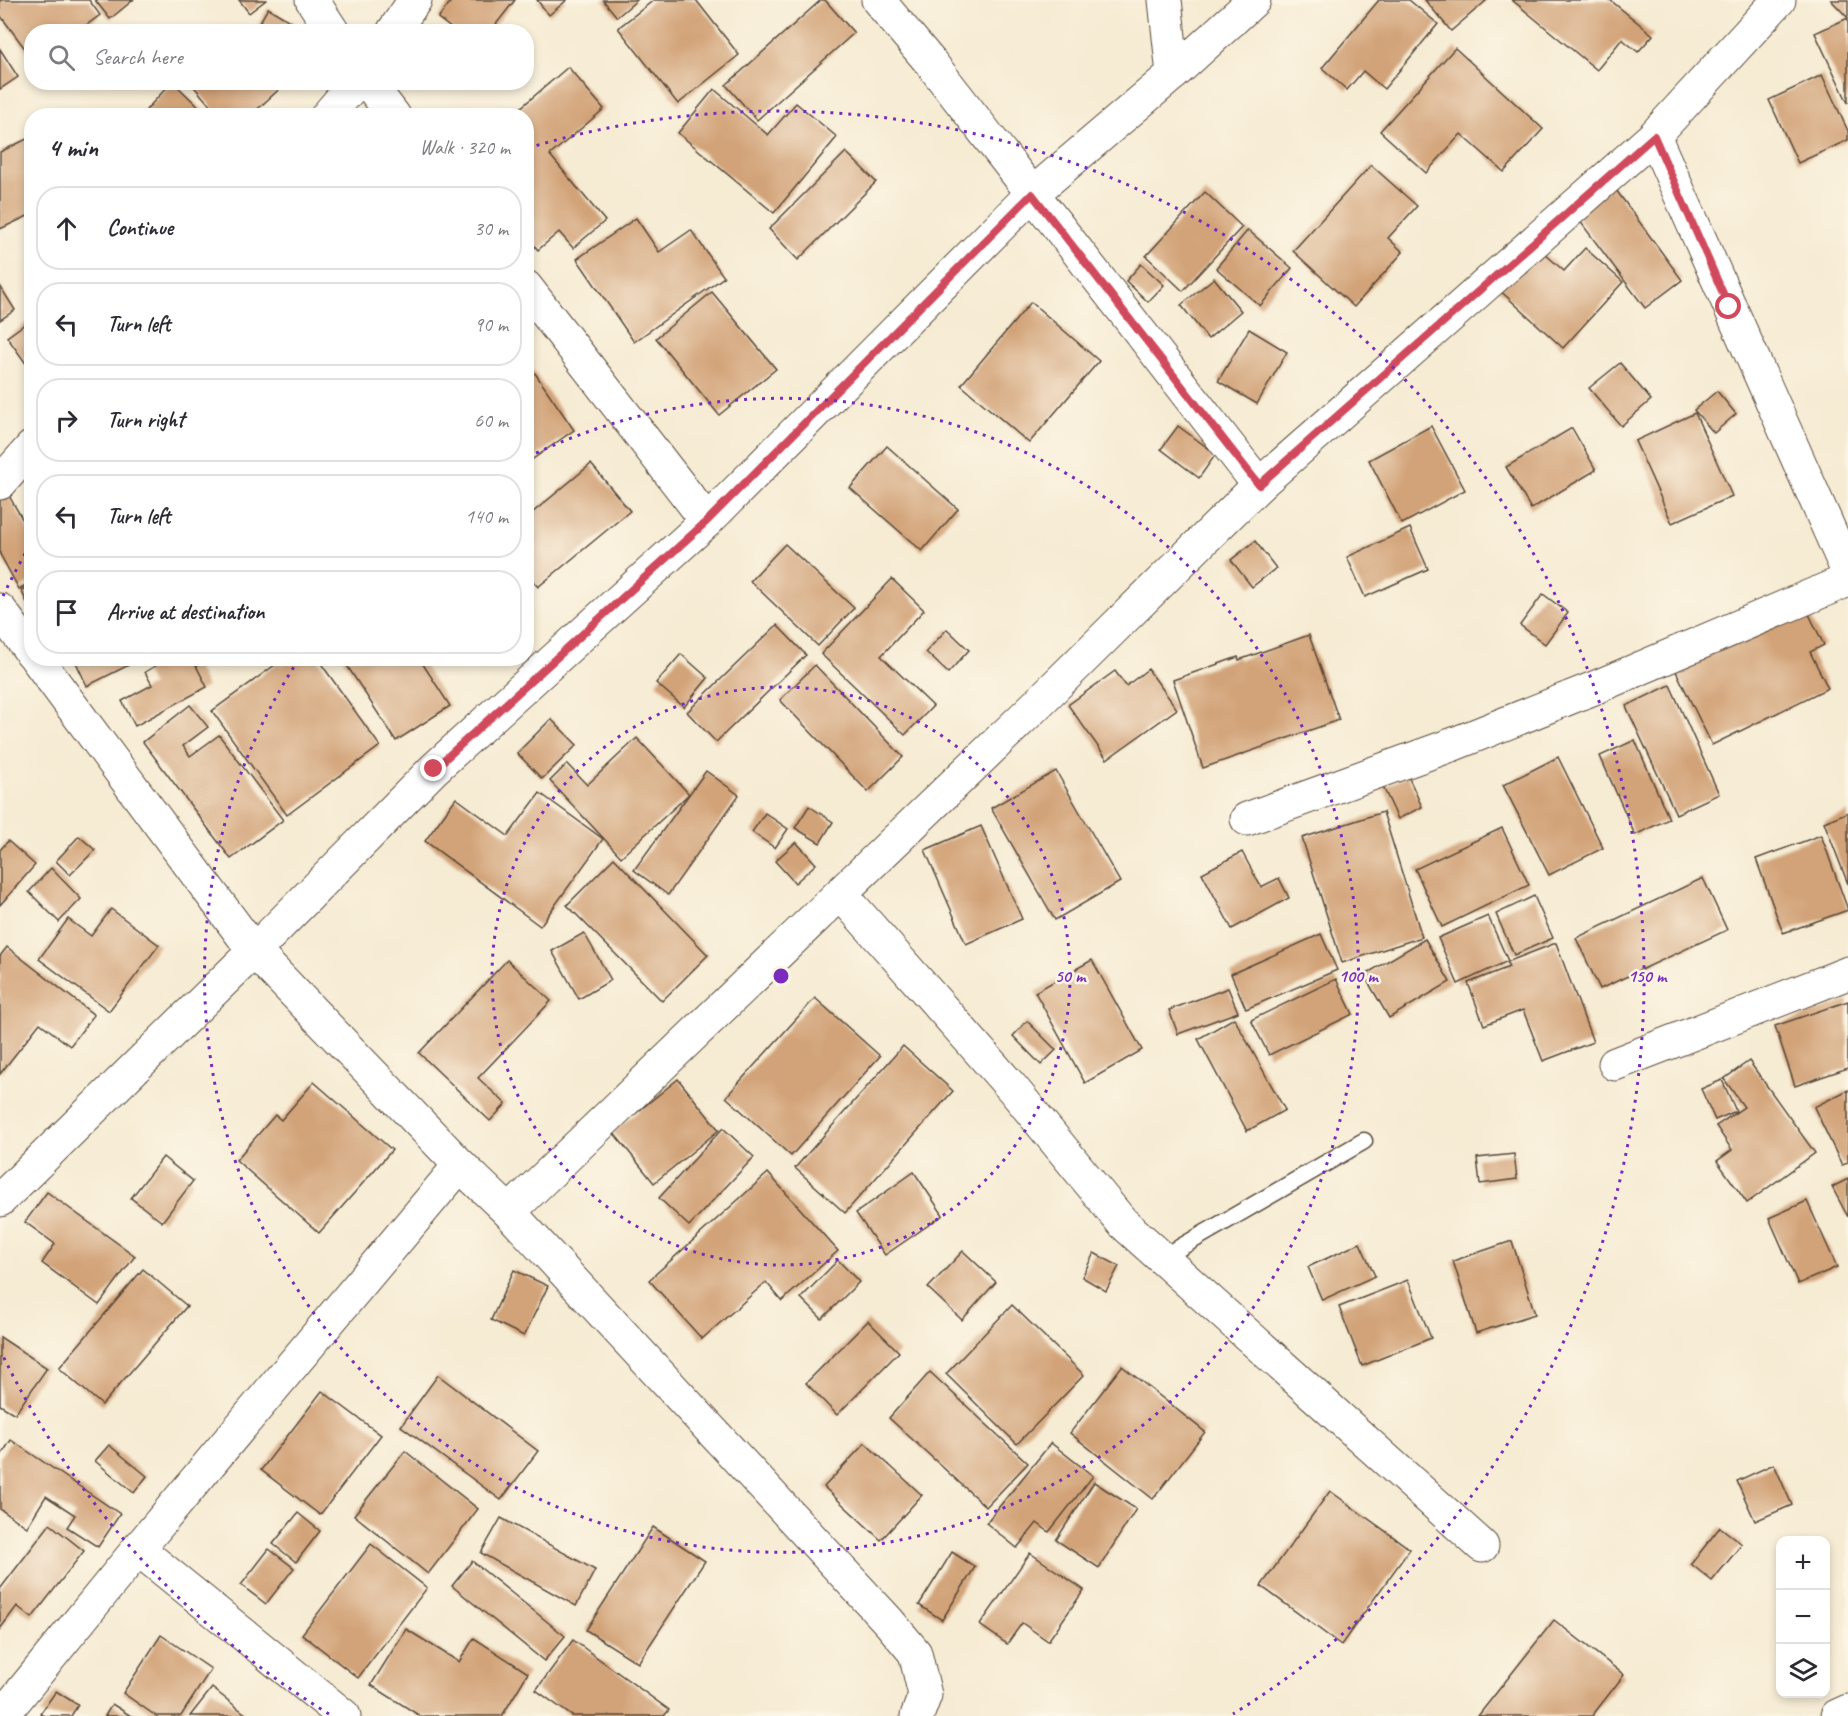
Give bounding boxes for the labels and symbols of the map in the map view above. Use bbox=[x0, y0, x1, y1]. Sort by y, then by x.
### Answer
route start bbox=[1715, 293, 1741, 319]
route end bbox=[420, 755, 446, 781]
text: 50 m bbox=[1055, 965, 1087, 987]
text: 100 m bbox=[1339, 965, 1379, 987]
text: 150 m bbox=[1628, 965, 1668, 987]
centre of rings bbox=[771, 966, 791, 986]

